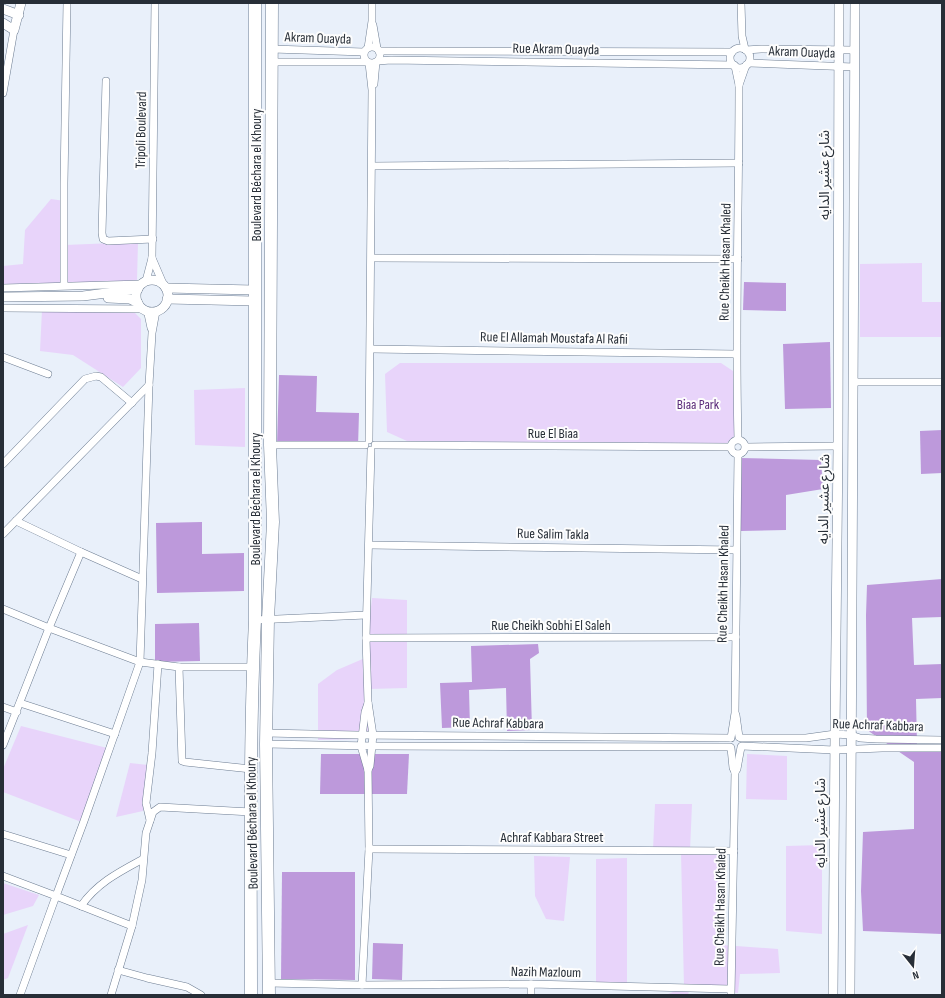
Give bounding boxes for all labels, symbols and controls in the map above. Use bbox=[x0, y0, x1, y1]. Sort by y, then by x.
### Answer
street label: Akram Ouayda bbox=[283, 28, 352, 48]
street label: Rue Akram Ouayda bbox=[513, 40, 599, 58]
street label: Akram Ouayda bbox=[767, 42, 836, 62]
street label: Tripoli Boulevard bbox=[132, 91, 150, 169]
street label: Boulevard Béchara el Khoury bbox=[248, 108, 265, 241]
street label: شارع عشير الدايه bbox=[816, 130, 835, 220]
street label: Rue Cheikh Hasan Khaled bbox=[715, 203, 735, 321]
street label: Rue El Allamah Moustafa Al Rafii bbox=[480, 328, 628, 348]
park label: Biaa Park bbox=[677, 396, 720, 413]
street label: Rue El Biaa bbox=[528, 425, 578, 442]
street label: Boulevard Béchara el Khoury bbox=[247, 432, 264, 565]
street label: شارع عشير الدايه bbox=[815, 454, 835, 544]
street label: Rue Salim Takla bbox=[517, 525, 589, 543]
street label: Rue Cheikh Hasan Khaled bbox=[713, 525, 733, 643]
street label: Rue Cheikh Sobhi El Saleh bbox=[491, 617, 611, 634]
street label: Rue Achraf Kabbara bbox=[452, 714, 544, 732]
street label: Rue Achraf Kabbara bbox=[832, 715, 924, 735]
street label: Boulevard Béchara el Khoury bbox=[242, 756, 262, 890]
street label: شارع عشير الدايه bbox=[812, 778, 831, 868]
street label: Achraf Kabbara Street bbox=[500, 829, 603, 846]
street label: Rue Cheikh Hasan Khaled bbox=[710, 848, 730, 966]
north arrow bbox=[893, 946, 933, 986]
street label: Nazih Mazloum bbox=[511, 963, 581, 981]
text: N bbox=[911, 968, 920, 982]

